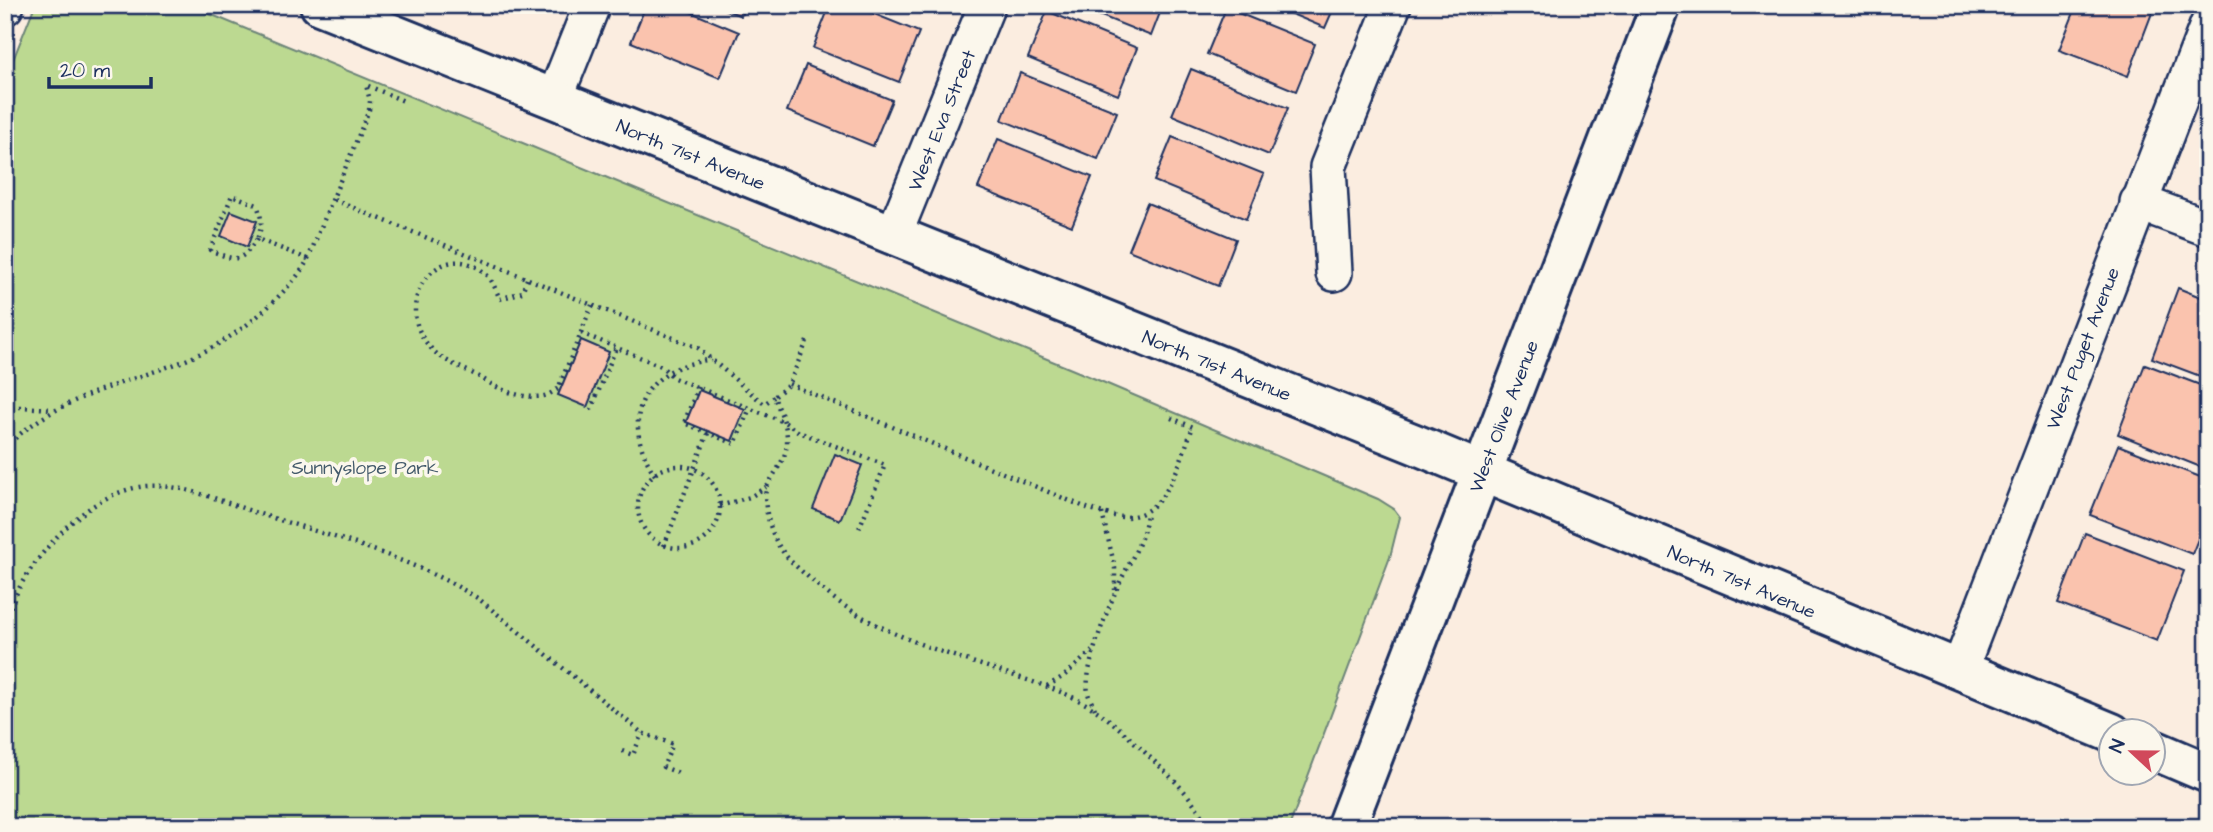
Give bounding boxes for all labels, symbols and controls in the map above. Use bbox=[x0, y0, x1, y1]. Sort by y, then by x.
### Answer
scale bar bbox=[49, 46, 150, 90]
street label: West Eva Street bbox=[902, 46, 983, 195]
text: 20 m bbox=[60, 56, 111, 85]
street label: North 71st Avenue bbox=[612, 113, 769, 198]
street label: West Puget Avenue bbox=[2040, 263, 2128, 434]
street label: North 71st Avenue bbox=[1138, 324, 1295, 409]
street label: West Olive Avenue bbox=[1463, 337, 1546, 497]
park label: Sunnyslope Park bbox=[292, 455, 439, 483]
street label: North 71st Avenue bbox=[1663, 539, 1820, 626]
north arrow bbox=[2098, 716, 2168, 786]
text: N bbox=[2103, 736, 2132, 757]

